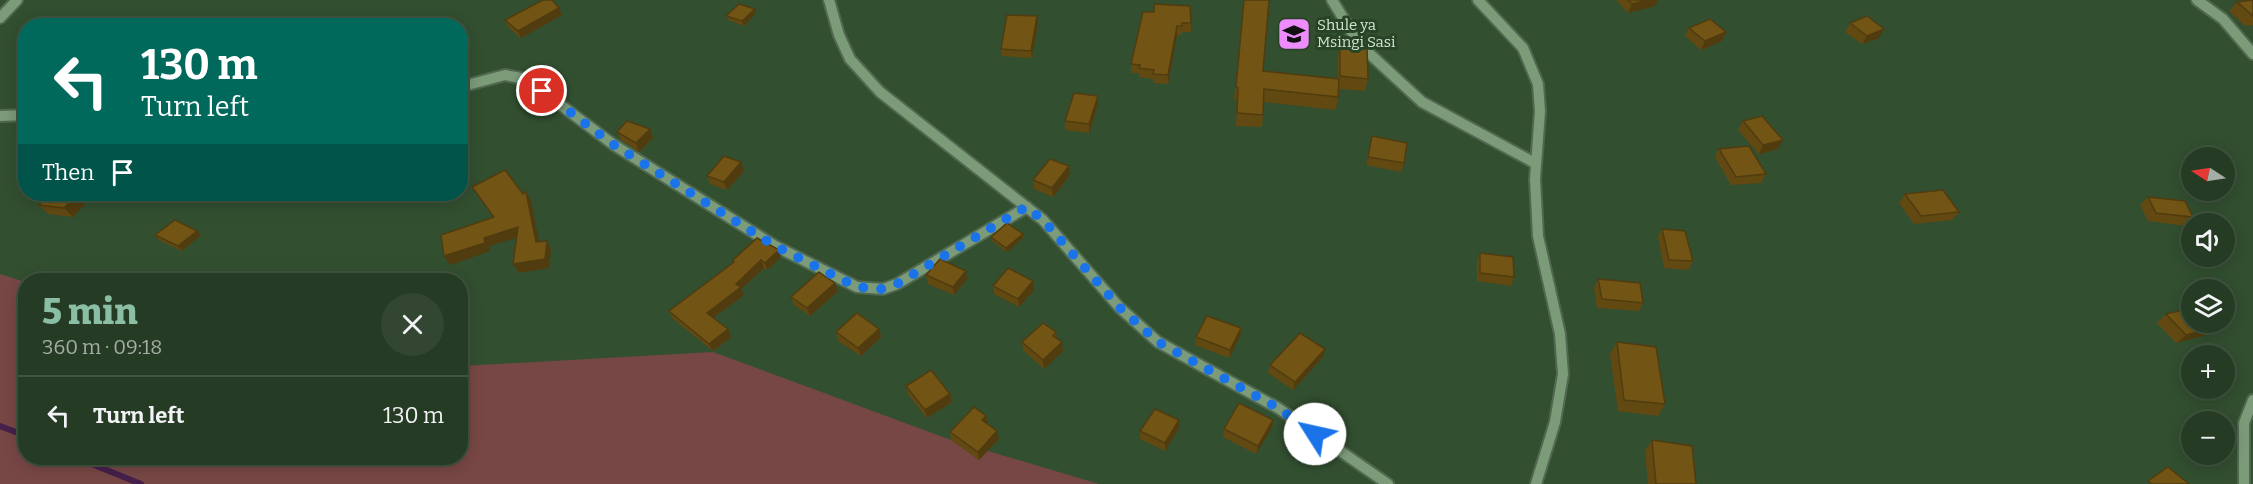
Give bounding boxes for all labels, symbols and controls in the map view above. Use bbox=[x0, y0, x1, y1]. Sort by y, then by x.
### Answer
school or university icon: Shule ya Msingi Sasi bbox=[1276, 16, 1312, 52]
place label: Shule ya Msingi Sasi bbox=[1317, 16, 1396, 51]
text: 130 m bbox=[141, 40, 258, 90]
icon: left bbox=[42, 42, 120, 120]
pin bbox=[516, 65, 567, 116]
icon: arrive bbox=[525, 74, 558, 107]
text: Turn left bbox=[141, 91, 249, 123]
north arrow bbox=[2181, 147, 2235, 201]
map controls bbox=[2181, 147, 2235, 465]
icon: arrive bbox=[106, 156, 139, 189]
text: Then bbox=[42, 159, 94, 186]
button: sound bbox=[2181, 213, 2235, 267]
button: layers bbox=[2181, 279, 2235, 333]
text: 5 min bbox=[42, 290, 138, 334]
button: close bbox=[381, 293, 444, 356]
text: 360 m · 09:18 bbox=[42, 335, 162, 359]
button: + bbox=[2181, 345, 2235, 399]
icon: left bbox=[42, 399, 75, 432]
text: Turn left bbox=[93, 402, 185, 429]
text: 130 m bbox=[383, 402, 444, 429]
position arrow bbox=[1283, 402, 1347, 466]
button: − bbox=[2181, 411, 2235, 465]

